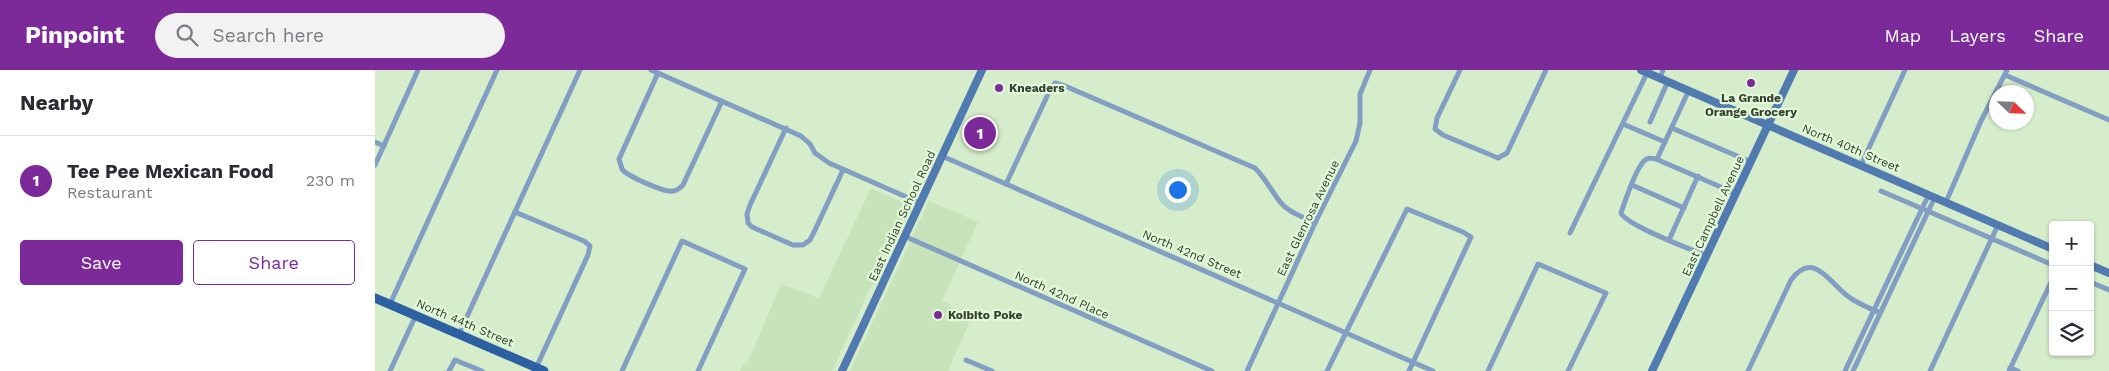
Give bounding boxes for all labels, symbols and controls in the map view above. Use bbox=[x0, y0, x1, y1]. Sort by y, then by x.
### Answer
search box bbox=[155, 13, 505, 58]
text: Pinpoint bbox=[25, 21, 125, 49]
icon: search bbox=[173, 21, 201, 49]
text: Search here bbox=[213, 24, 324, 47]
text: Map bbox=[1884, 25, 1921, 46]
text: Layers bbox=[1949, 25, 2006, 46]
text: Share bbox=[2034, 25, 2084, 46]
marker: La Grande Orange Grocery bbox=[1745, 77, 1757, 89]
place label: Kneaders bbox=[1009, 81, 1065, 95]
marker: Kneaders bbox=[993, 82, 1005, 94]
north arrow bbox=[1989, 85, 2034, 130]
text: Nearby bbox=[20, 90, 93, 115]
place label: La Grande Orange Grocery bbox=[1705, 91, 1797, 119]
pin: 1 bbox=[964, 114, 996, 152]
street label: North 40th Street bbox=[1800, 121, 1902, 175]
street label: East Indian School Road bbox=[865, 148, 939, 284]
street label: East Campbell Avenue bbox=[1679, 153, 1747, 278]
street label: East Glenrosa Avenue bbox=[1274, 158, 1342, 278]
text: Tee Pee Mexican Food bbox=[67, 160, 274, 183]
text: 1 bbox=[33, 171, 39, 190]
text: 230 m bbox=[306, 171, 355, 190]
your location bbox=[1165, 177, 1191, 203]
text: Restaurant bbox=[67, 183, 153, 202]
map controls bbox=[2049, 221, 2094, 356]
button: + bbox=[2049, 221, 2094, 266]
street label: North 42nd Street bbox=[1140, 227, 1244, 281]
button: Save bbox=[20, 240, 183, 285]
button: Share bbox=[193, 240, 355, 285]
button: − bbox=[2049, 266, 2094, 311]
street label: North 42nd Place bbox=[1013, 268, 1111, 322]
street label: North 44th Street bbox=[414, 296, 516, 350]
place label: Koibito Poke bbox=[948, 308, 1023, 322]
marker: Koibito Poke bbox=[932, 309, 944, 321]
button: layers bbox=[2049, 311, 2094, 356]

